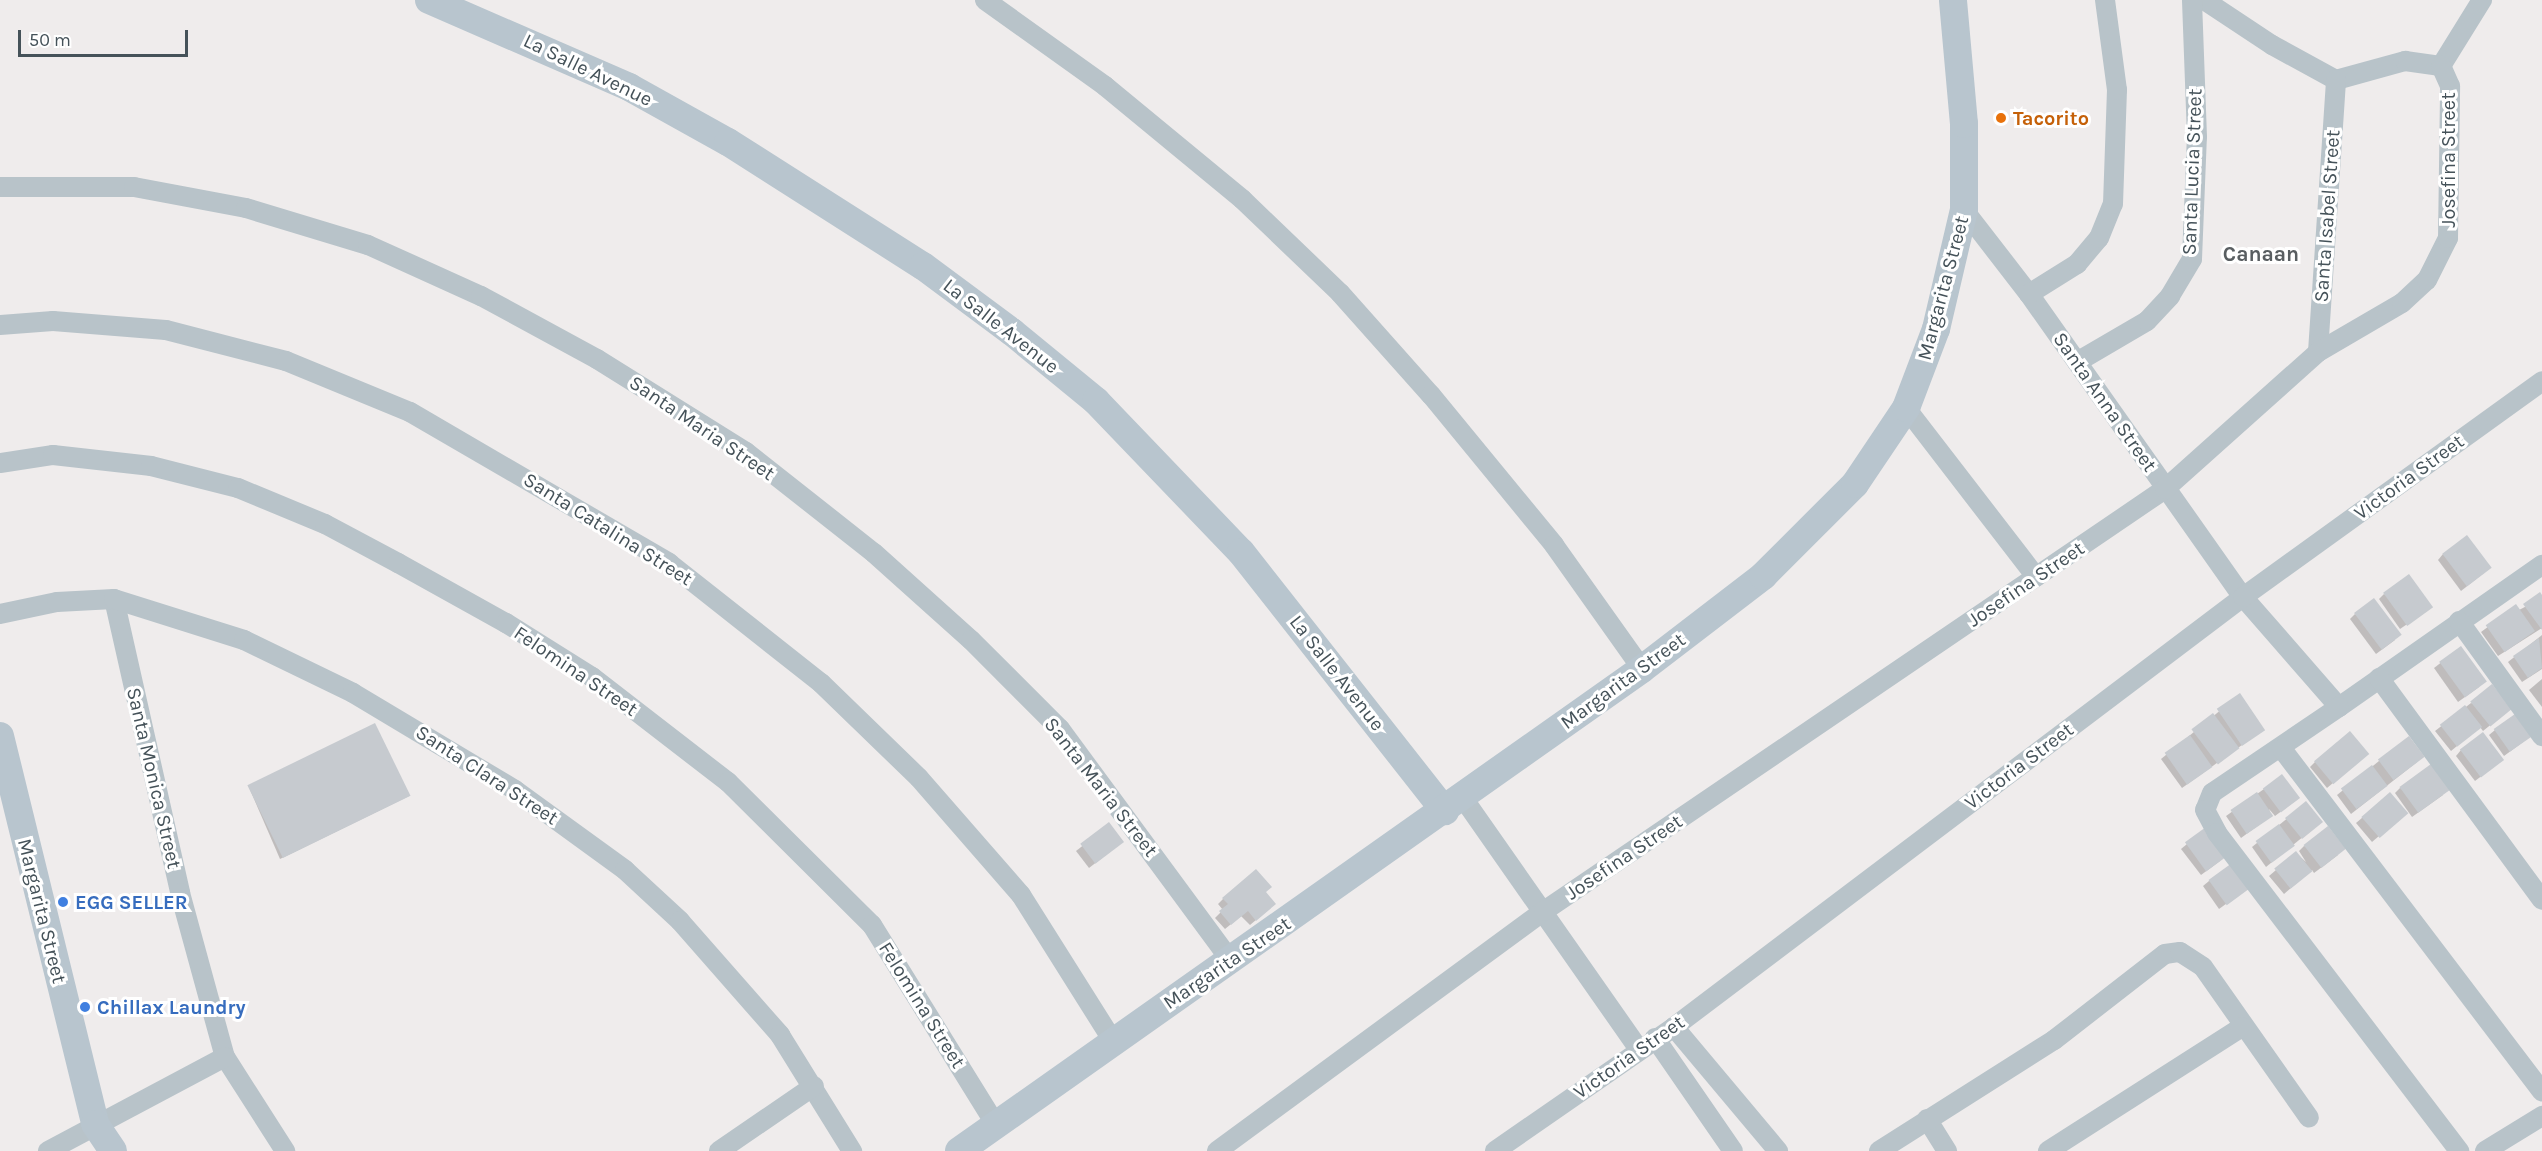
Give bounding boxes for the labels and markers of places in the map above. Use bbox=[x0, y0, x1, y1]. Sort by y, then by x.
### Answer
place label: Tacorito bbox=[2013, 106, 2089, 130]
marker: Tacorito bbox=[1994, 111, 2008, 125]
place label: EGG SELLER bbox=[75, 890, 188, 914]
marker: EGG SELLER bbox=[56, 895, 70, 909]
place label: Chillax Laundry bbox=[97, 995, 245, 1019]
marker: Chillax Laundry bbox=[78, 1000, 92, 1014]

